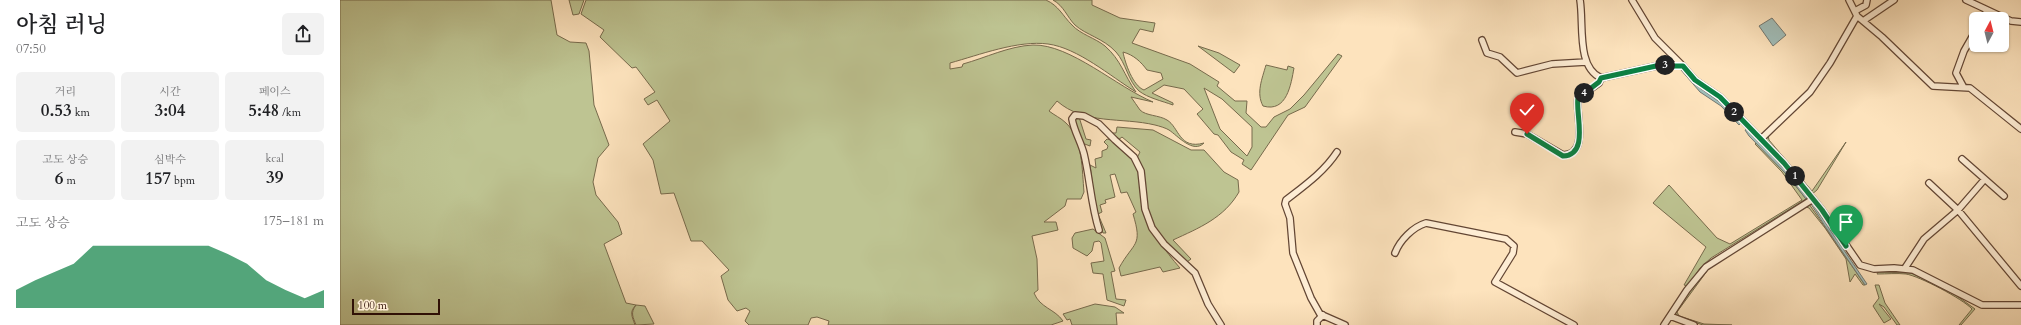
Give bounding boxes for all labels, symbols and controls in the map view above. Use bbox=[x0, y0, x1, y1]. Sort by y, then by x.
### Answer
text: 아침 러닝 bbox=[16, 10, 107, 40]
north arrow bbox=[1969, 12, 2009, 52]
map controls bbox=[1969, 12, 2009, 52]
button: share bbox=[282, 13, 324, 55]
text: 07:50 bbox=[16, 40, 46, 58]
pin: 3 bbox=[1655, 55, 1675, 75]
text: 3 bbox=[1662, 57, 1668, 72]
pin: 4 bbox=[1574, 83, 1594, 103]
text: 거리 bbox=[55, 84, 76, 99]
text: 시간 bbox=[159, 84, 181, 99]
text: 페이스 bbox=[259, 84, 291, 99]
text: 4 bbox=[1581, 85, 1587, 100]
pin bbox=[1510, 93, 1544, 134]
text: 0.53 bbox=[41, 99, 72, 122]
text: 3:04 bbox=[154, 99, 186, 122]
text: 5:48 bbox=[248, 99, 279, 122]
icon: check bbox=[1516, 99, 1538, 121]
pin: 2 bbox=[1724, 102, 1744, 122]
text: 2 bbox=[1731, 104, 1737, 119]
text: km bbox=[72, 105, 90, 120]
text: /km bbox=[279, 105, 301, 120]
text: kcal bbox=[265, 151, 284, 166]
text: 고도 상승 bbox=[43, 152, 88, 167]
text: 심박수 bbox=[154, 152, 186, 167]
text: 39 bbox=[266, 166, 283, 189]
pin: 1 bbox=[1785, 166, 1805, 186]
text: 6 bbox=[55, 167, 64, 190]
text: 157 bbox=[145, 167, 171, 190]
text: 1 bbox=[1792, 168, 1798, 183]
text: m bbox=[64, 173, 76, 188]
text: bpm bbox=[171, 173, 195, 188]
pin bbox=[1829, 205, 1863, 246]
icon: arrive bbox=[1835, 211, 1857, 233]
text: 175–181 m bbox=[262, 212, 324, 230]
text: 고도 상승 bbox=[16, 214, 70, 232]
scale bar bbox=[352, 297, 440, 316]
text: 100 m bbox=[358, 298, 387, 313]

